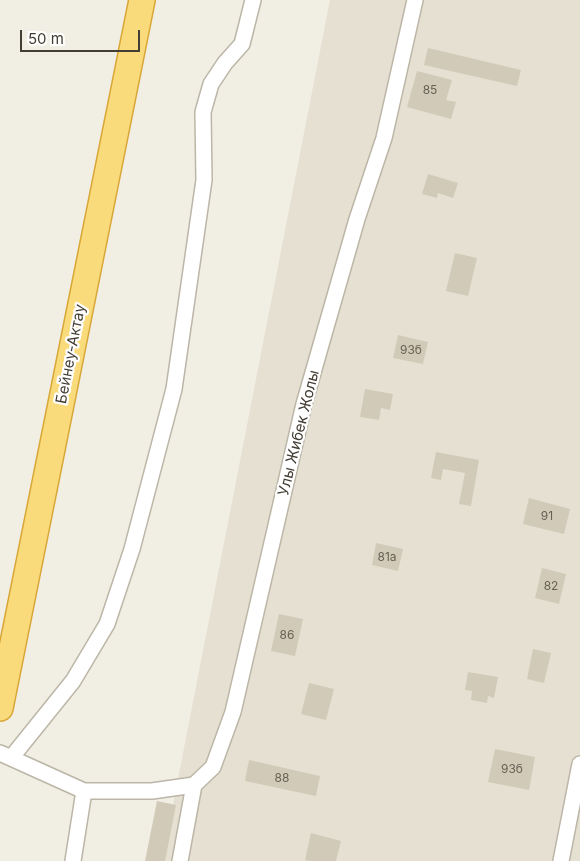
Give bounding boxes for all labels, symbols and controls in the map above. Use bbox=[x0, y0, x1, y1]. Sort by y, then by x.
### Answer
scale bar bbox=[22, 20, 142, 52]
text: 50 m bbox=[28, 29, 64, 48]
house number: 85 bbox=[423, 83, 437, 97]
street label: Бейнеу-Актау bbox=[53, 303, 89, 405]
house number: 93б bbox=[400, 343, 422, 357]
street label: Улы Жибек Жолы bbox=[275, 368, 323, 498]
house number: 91 bbox=[541, 509, 553, 523]
house number: 81а bbox=[377, 550, 397, 564]
house number: 82 bbox=[544, 579, 558, 593]
house number: 86 bbox=[280, 628, 294, 642]
house number: 93б bbox=[501, 762, 523, 776]
house number: 88 bbox=[275, 771, 289, 785]

